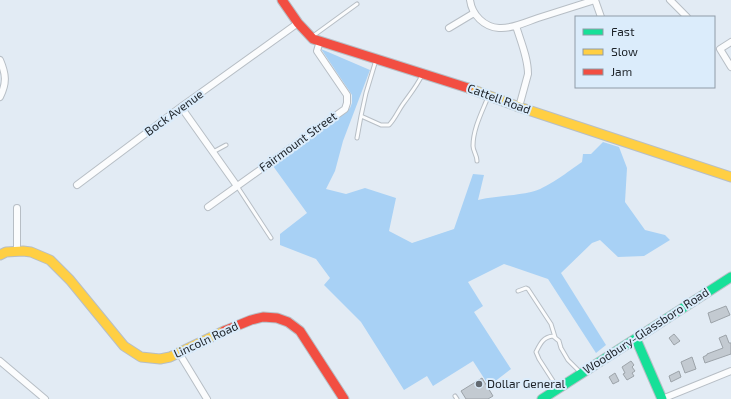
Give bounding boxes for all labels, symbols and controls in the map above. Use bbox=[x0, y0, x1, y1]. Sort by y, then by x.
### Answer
legend bbox=[575, 16, 715, 88]
text: Fast bbox=[611, 24, 635, 38]
text: Slow bbox=[611, 44, 638, 58]
text: Jam bbox=[611, 64, 632, 78]
street label: Cattell Road bbox=[466, 80, 533, 116]
street label: Bock Avenue bbox=[142, 86, 205, 138]
street label: Fairmount Street bbox=[256, 108, 339, 174]
street label: Woodbury-Glassboro Road bbox=[580, 284, 711, 376]
street label: Lincoln Road bbox=[171, 318, 240, 360]
place label: Dollar General bbox=[487, 376, 566, 390]
marker: Dollar General bbox=[474, 379, 484, 389]

